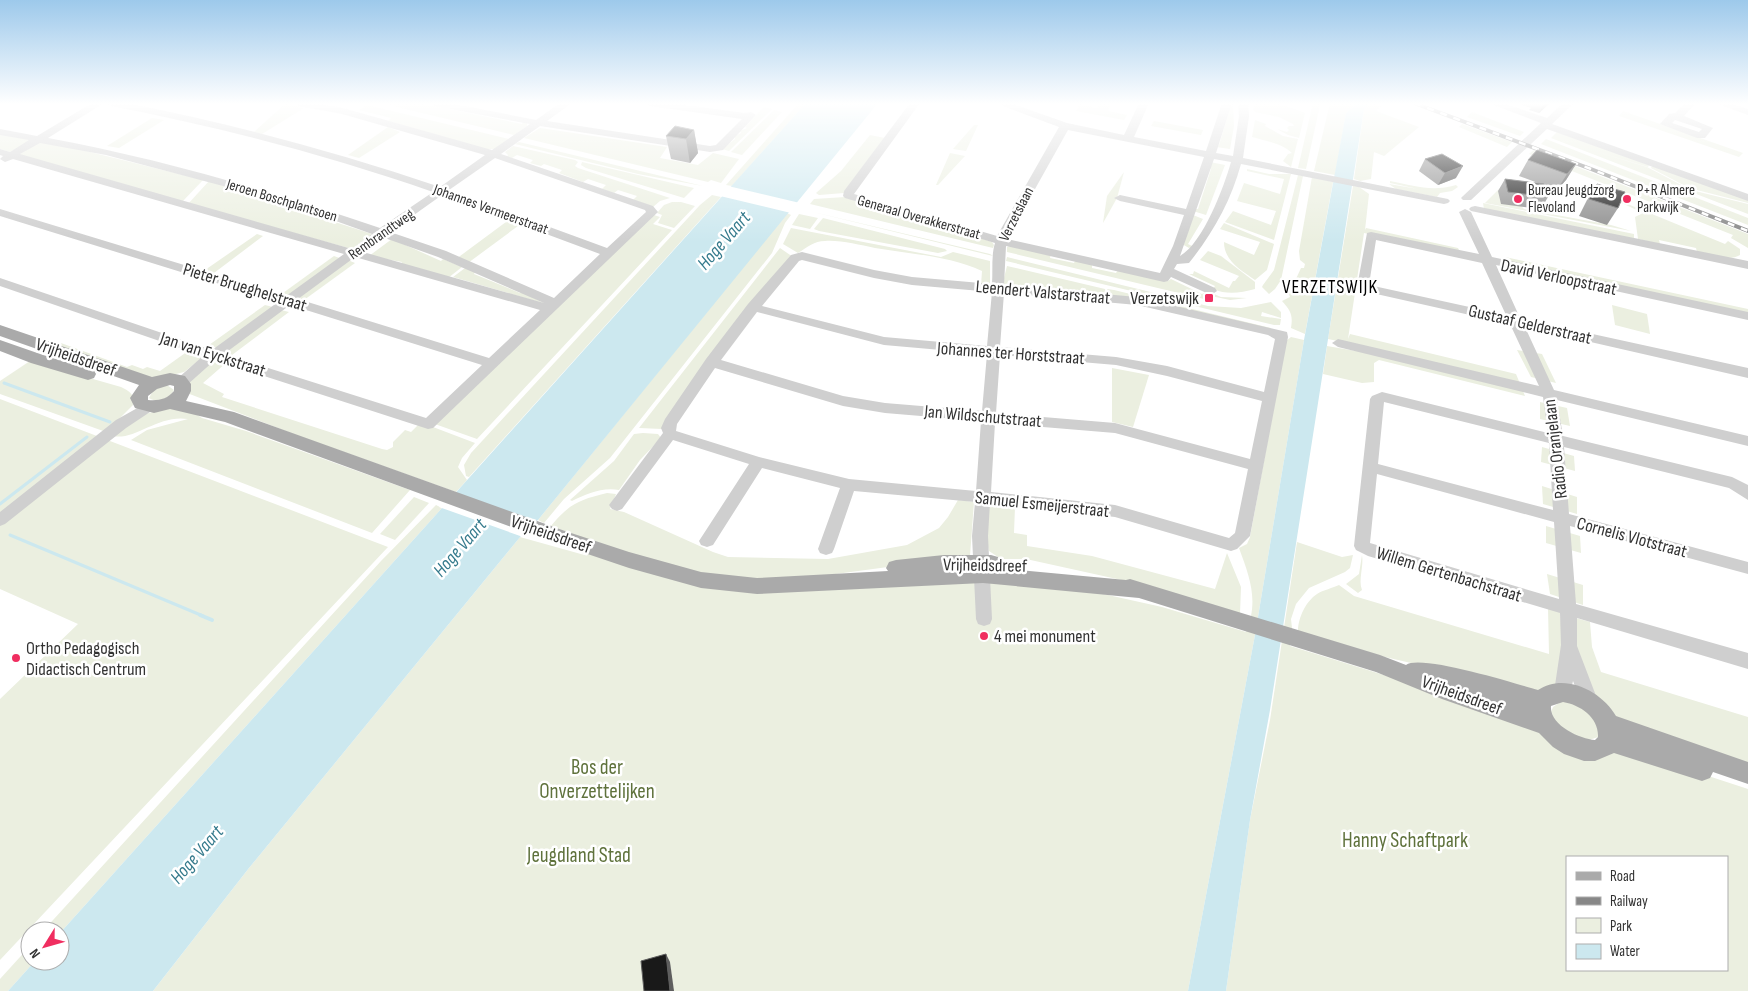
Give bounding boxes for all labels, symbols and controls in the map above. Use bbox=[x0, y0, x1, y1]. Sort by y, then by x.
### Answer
street label: Jeroen Boschplantsoen bbox=[223, 174, 340, 226]
street label: Johannes Vermeerstraat bbox=[430, 180, 551, 239]
place label: Bureau Jeugdzorg Flevoland bbox=[1528, 181, 1614, 217]
place label: P+R Almere Parkwijk bbox=[1637, 181, 1695, 217]
street label: Verzetslaan bbox=[995, 184, 1038, 245]
street label: Generaal Overakkerstraat bbox=[855, 191, 983, 244]
marker: Bureau Jeugdzorg Flevoland bbox=[1512, 193, 1524, 205]
marker: P+R Almere Parkwijk bbox=[1621, 193, 1633, 205]
street label: Rembrandtweg bbox=[345, 205, 418, 264]
water label: Hoge Vaart bbox=[693, 206, 757, 275]
street label: David Verloopstraat bbox=[1499, 255, 1619, 300]
street label: Pieter Brueghelstraat bbox=[180, 259, 310, 316]
street label: Leendert Valstarstraat bbox=[975, 276, 1112, 309]
district label: VERZETSWIJK bbox=[1282, 276, 1378, 299]
place label: Verzetswijk bbox=[1130, 288, 1199, 309]
marker: Verzetswijk bbox=[1203, 292, 1215, 304]
street label: Gustaaf Gelderstraat bbox=[1466, 300, 1594, 349]
street label: Jan van Eyckstraat bbox=[157, 327, 269, 382]
street label: Vrijheidsdreef bbox=[33, 334, 120, 381]
street label: Johannes ter Horststraat bbox=[936, 338, 1086, 369]
street label: Radio Oranjelaan bbox=[1539, 398, 1572, 500]
street label: Jan Wildschutstraat bbox=[922, 401, 1043, 432]
street label: Samuel Esmeijerstraat bbox=[974, 487, 1111, 522]
street label: Vrijheidsdreef bbox=[508, 511, 595, 558]
water label: Hoge Vaart bbox=[429, 513, 493, 582]
street label: Cornelis Vlotstraat bbox=[1575, 513, 1690, 562]
street label: Willem Gertenbachstraat bbox=[1374, 542, 1525, 607]
street label: Vrijheidsdreef bbox=[943, 554, 1028, 577]
place label: 4 mei monument bbox=[994, 626, 1096, 647]
marker: 4 mei monument bbox=[978, 630, 990, 642]
place label: Ortho Pedagogisch Didactisch Centrum bbox=[26, 638, 146, 680]
marker: Ortho Pedagogisch Didactisch Centrum bbox=[10, 652, 22, 664]
street label: Vrijheidsdreef bbox=[1419, 671, 1506, 720]
park label: Bos der Onverzettelijken bbox=[539, 755, 655, 804]
water label: Hoge Vaart bbox=[166, 820, 230, 889]
park label: Hanny Schaftpark bbox=[1342, 828, 1468, 853]
park label: Jeugdland Stad bbox=[526, 843, 631, 868]
legend bbox=[1566, 856, 1728, 971]
text: Road bbox=[1610, 867, 1635, 886]
text: Railway bbox=[1610, 892, 1648, 911]
text: Park bbox=[1610, 917, 1632, 936]
north arrow bbox=[20, 921, 70, 971]
text: Water bbox=[1610, 942, 1641, 961]
text: N bbox=[26, 945, 44, 962]

